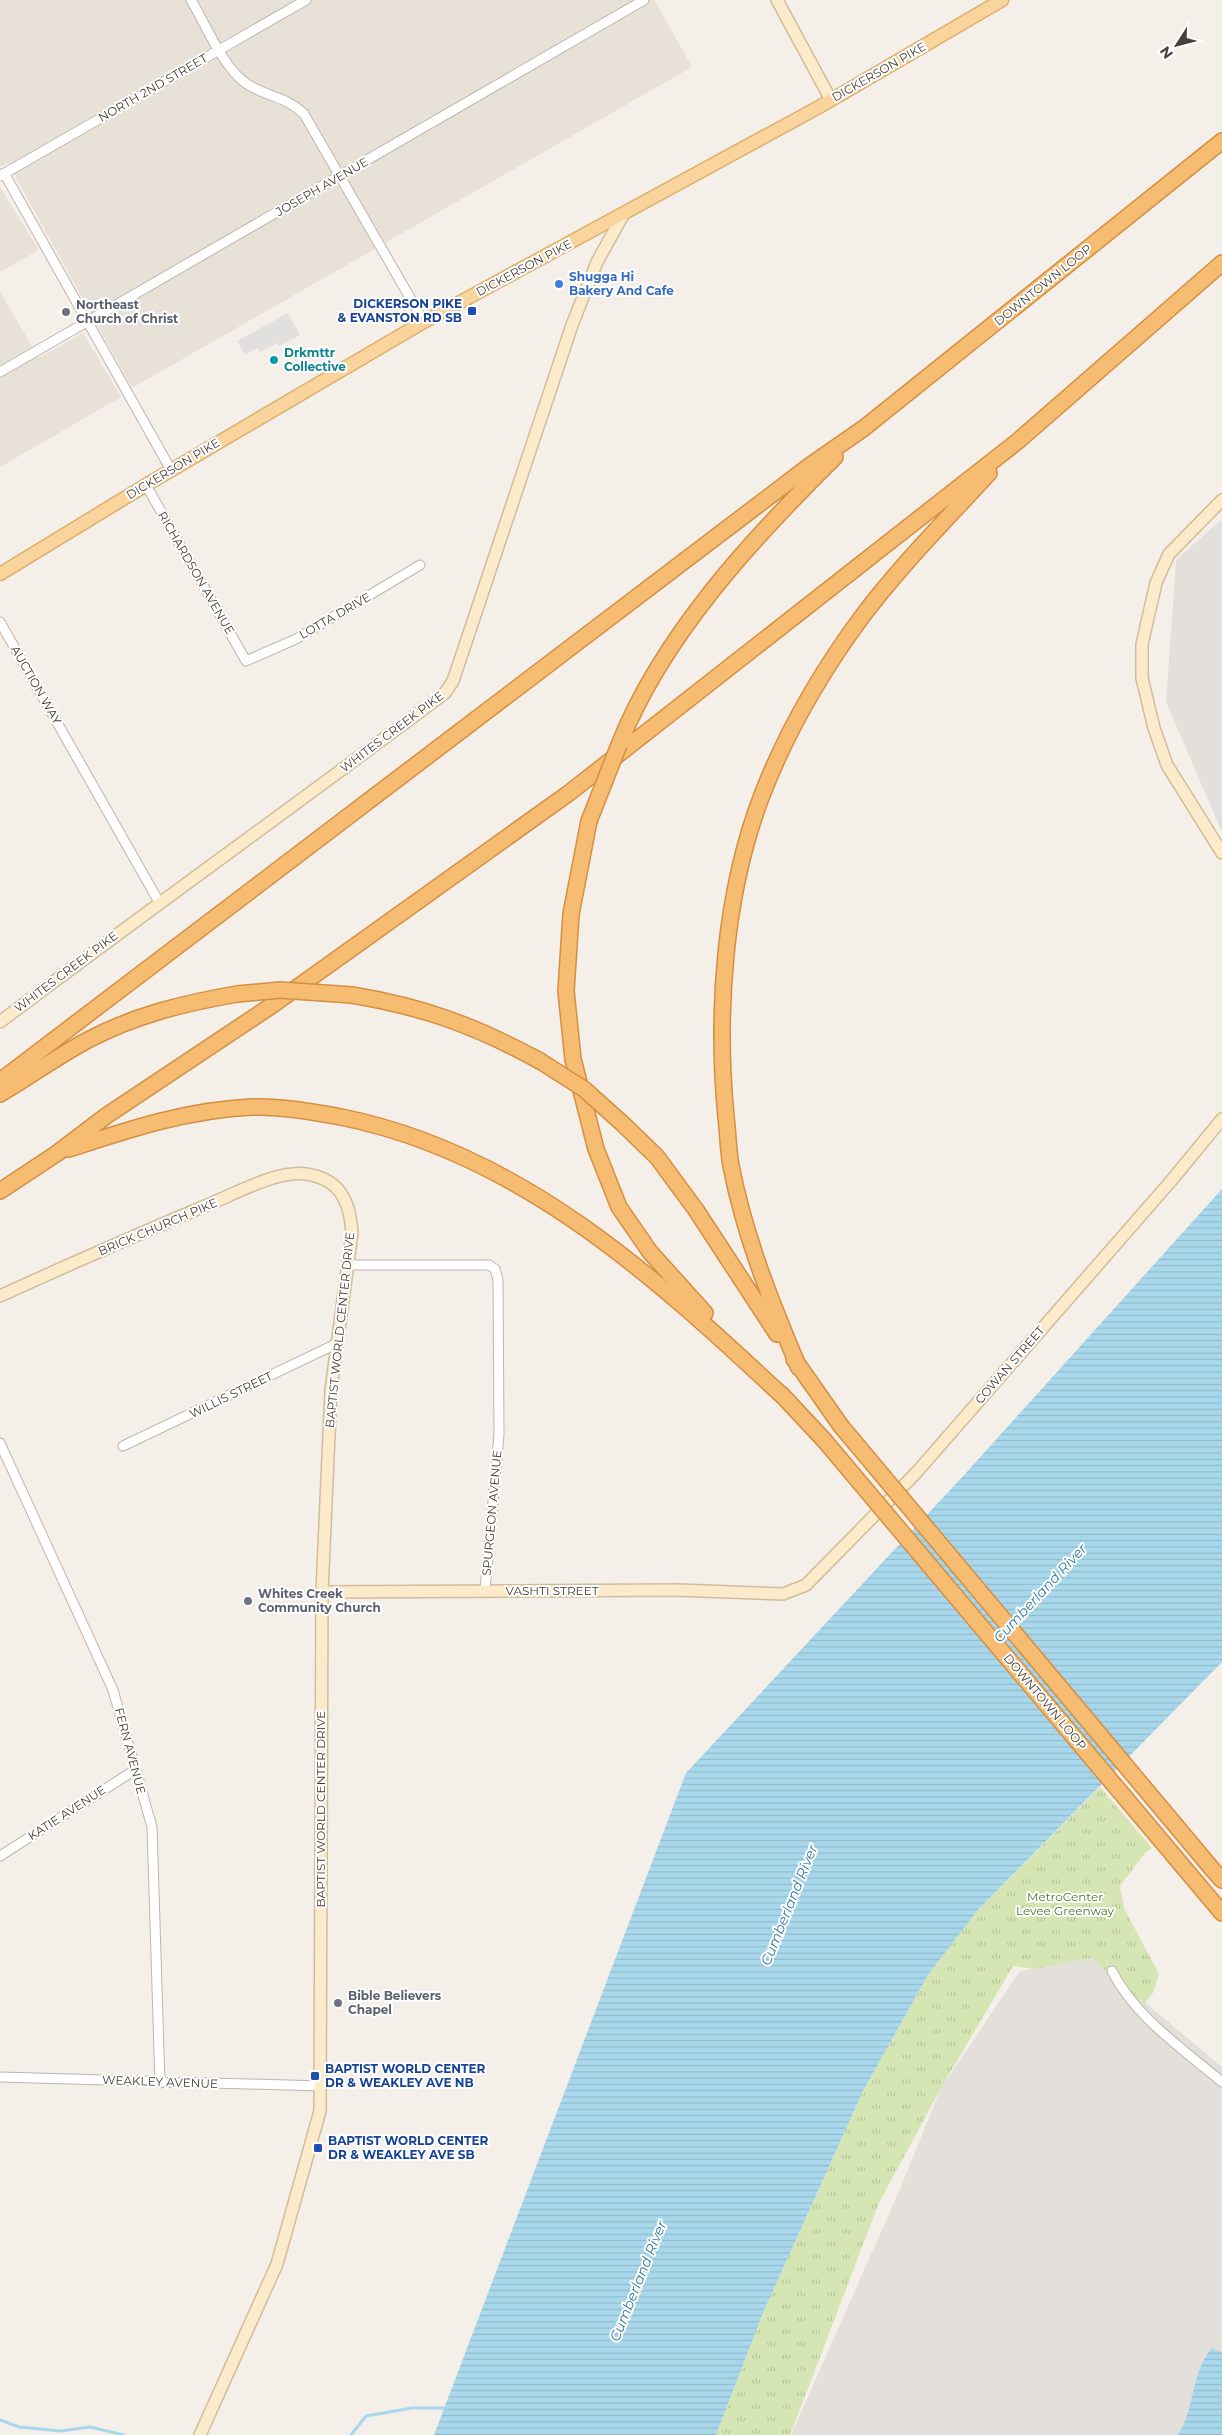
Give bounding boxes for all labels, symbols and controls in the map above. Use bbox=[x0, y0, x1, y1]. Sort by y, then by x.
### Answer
north arrow bbox=[1152, 20, 1202, 70]
street label: DICKERSON PIKE bbox=[829, 38, 929, 105]
text: N bbox=[1156, 43, 1177, 63]
street label: NORTH 2ND STREET bbox=[95, 50, 210, 125]
street label: JOSEPH AVENUE bbox=[272, 154, 371, 220]
street label: DICKERSON PIKE bbox=[473, 236, 574, 299]
street label: DOWNTOWN LOOP bbox=[991, 241, 1094, 328]
place label: Shugga Hi Bakery And Cafe bbox=[569, 269, 674, 298]
marker: Shugga Hi Bakery And Cafe bbox=[553, 278, 565, 290]
place label: DICKERSON PIKE & EVANSTON RD SB bbox=[338, 296, 462, 325]
place label: Northeast Church of Christ bbox=[76, 297, 179, 326]
marker: DICKERSON PIKE & EVANSTON RD SB bbox=[466, 305, 478, 317]
marker: Northeast Church of Christ bbox=[60, 306, 72, 318]
place label: Drkmttr Collective bbox=[284, 345, 346, 374]
marker: Drkmttr Collective bbox=[268, 354, 280, 366]
street label: DICKERSON PIKE bbox=[123, 435, 222, 502]
street label: RICHARDSON AVENUE bbox=[155, 508, 238, 637]
street label: LOTTA DRIVE bbox=[296, 589, 373, 642]
street label: AUCTION WAY bbox=[8, 643, 65, 727]
street label: WHITES CREEK PIKE bbox=[337, 688, 446, 775]
street label: WHITES CREEK PIKE bbox=[11, 928, 120, 1015]
street label: BRICK CHURCH PIKE bbox=[96, 1195, 220, 1258]
street label: BAPTIST WORLD CENTER DRIVE bbox=[322, 1231, 357, 1429]
street label: COWAN STREET bbox=[972, 1323, 1048, 1407]
street label: WILLIS STREET bbox=[187, 1368, 275, 1421]
street label: SPURGEON AVENUE bbox=[479, 1450, 504, 1576]
water label: Cumberland River bbox=[990, 1540, 1091, 1646]
street label: VASHTI STREET bbox=[505, 1583, 599, 1598]
place label: Whites Creek Community Church bbox=[258, 1586, 381, 1615]
marker: Whites Creek Community Church bbox=[242, 1595, 254, 1607]
street label: DOWNTOWN LOOP bbox=[1001, 1651, 1090, 1753]
street label: FERN AVENUE bbox=[112, 1706, 149, 1796]
street label: BAPTIST WORLD CENTER DRIVE bbox=[313, 1711, 328, 1907]
street label: KATIE AVENUE bbox=[25, 1782, 108, 1843]
water label: Cumberland River bbox=[757, 1842, 822, 1968]
park label: MetroCenter Levee Greenway bbox=[1016, 1889, 1115, 1918]
place label: Bible Believers Chapel bbox=[348, 1988, 442, 2017]
marker: Bible Believers Chapel bbox=[332, 1997, 344, 2009]
place label: BAPTIST WORLD CENTER DR & WEAKLEY AVE NB bbox=[325, 2061, 485, 2090]
marker: BAPTIST WORLD CENTER DR & WEAKLEY AVE NB bbox=[309, 2070, 321, 2082]
street label: WEAKLEY AVENUE bbox=[102, 2072, 218, 2091]
place label: BAPTIST WORLD CENTER DR & WEAKLEY AVE SB bbox=[328, 2133, 488, 2162]
marker: BAPTIST WORLD CENTER DR & WEAKLEY AVE SB bbox=[312, 2142, 324, 2154]
water label: Cumberland River bbox=[606, 2218, 671, 2344]

